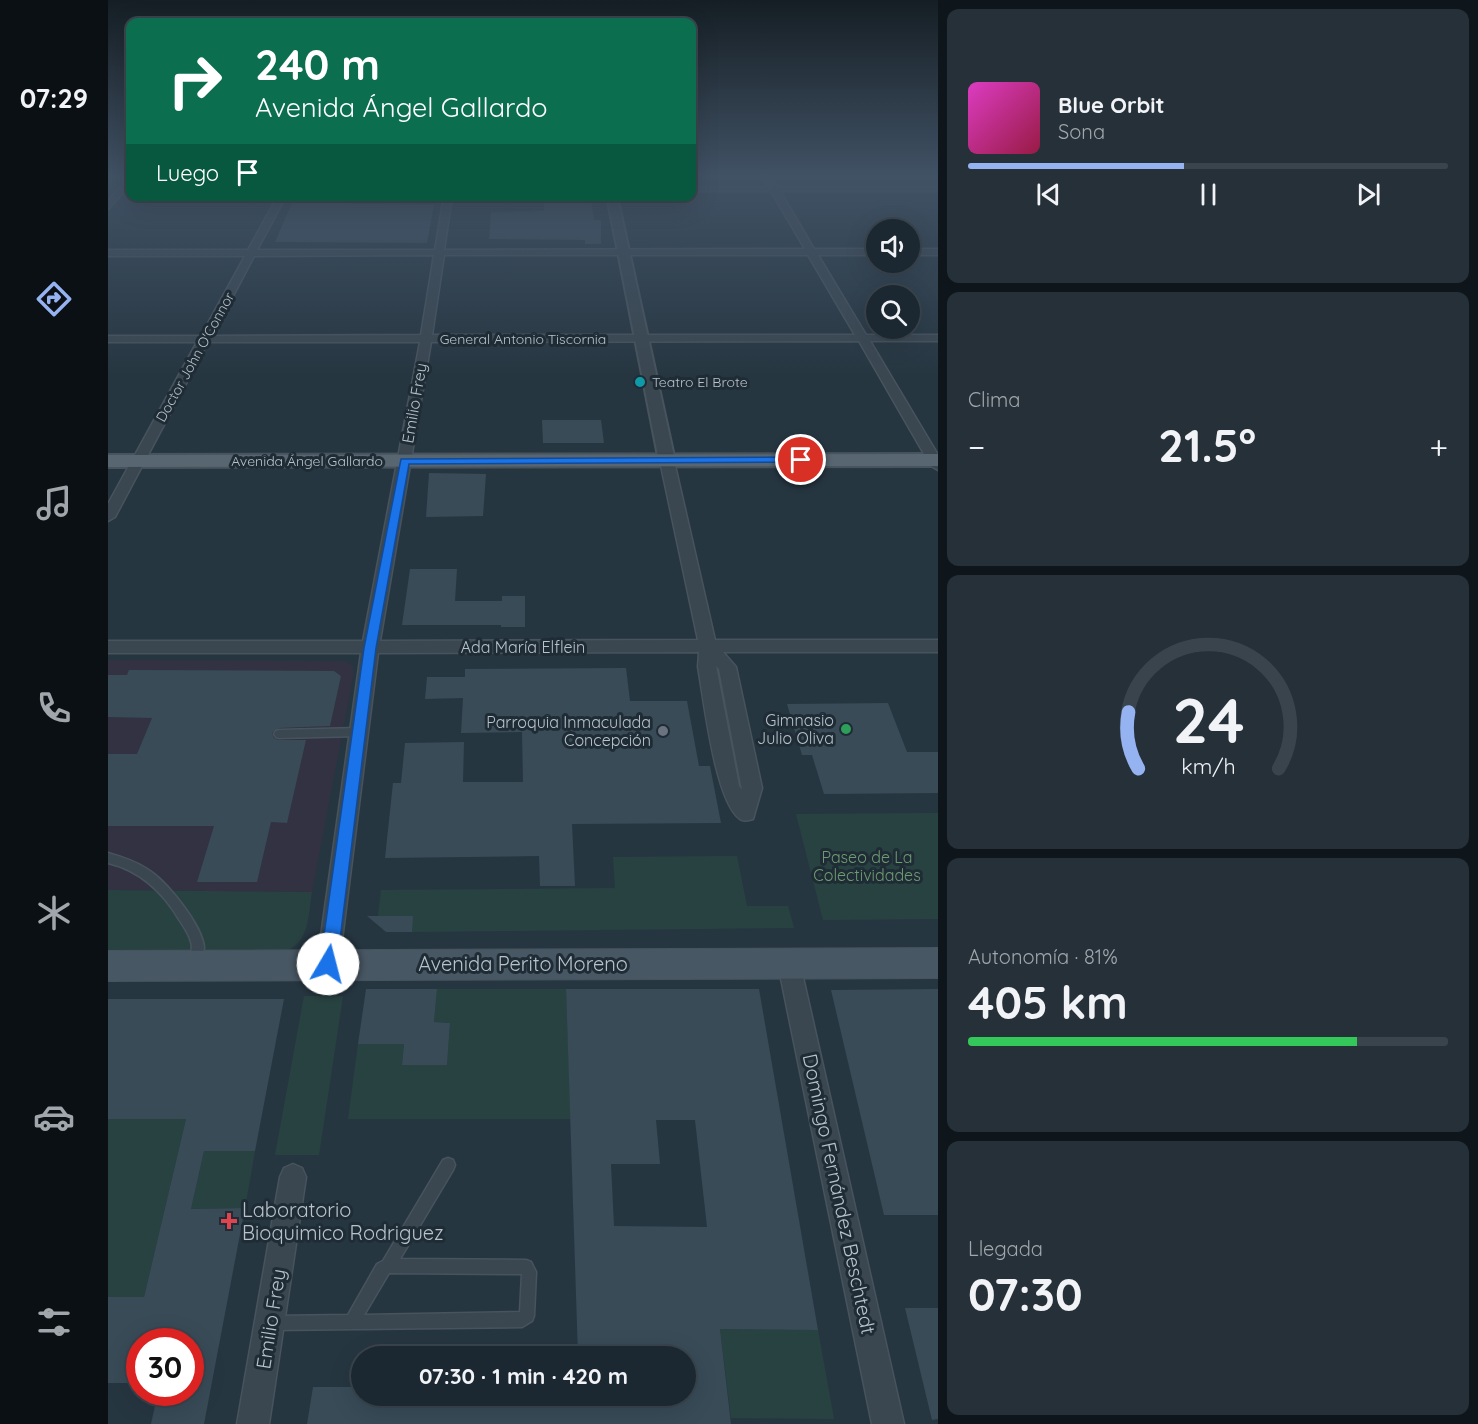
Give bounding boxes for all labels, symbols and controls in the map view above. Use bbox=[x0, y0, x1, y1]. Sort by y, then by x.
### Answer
text: 240 m bbox=[255, 38, 380, 91]
icon: right bbox=[156, 42, 234, 120]
text: 07:29 bbox=[20, 81, 88, 115]
text: Avenida Ángel Gallardo bbox=[255, 90, 548, 124]
text: Blue Orbit bbox=[1058, 91, 1164, 119]
text: Sona bbox=[1058, 119, 1105, 144]
icon: arrive bbox=[231, 156, 264, 189]
text: Luego bbox=[156, 159, 219, 187]
icon: previous bbox=[1032, 178, 1065, 211]
icon: pause bbox=[1192, 178, 1225, 211]
icon: next bbox=[1352, 178, 1385, 211]
map controls bbox=[866, 219, 920, 339]
button: sound bbox=[866, 219, 920, 273]
icon: directions bbox=[33, 278, 75, 320]
button: search bbox=[866, 285, 920, 339]
street label: Doctor John O'Connor bbox=[152, 288, 238, 425]
street label: General Antonio Tiscornia bbox=[440, 330, 606, 348]
street label: Emilio Frey bbox=[397, 361, 431, 445]
place label: Teatro El Brote bbox=[652, 373, 748, 391]
marker: Teatro El Brote bbox=[633, 375, 647, 389]
text: Clima bbox=[968, 387, 1020, 412]
text: 21.5° bbox=[1158, 417, 1256, 473]
text: − bbox=[968, 426, 985, 467]
text: + bbox=[1429, 426, 1448, 467]
pin bbox=[775, 434, 826, 485]
icon: arrive bbox=[784, 443, 817, 476]
street label: Avenida Ángel Gallardo bbox=[231, 452, 383, 470]
icon: music bbox=[33, 482, 75, 524]
street label: Ada María Elflein bbox=[461, 637, 585, 657]
text: 24 bbox=[1172, 681, 1244, 759]
icon: phone bbox=[33, 687, 75, 729]
place label: Gimnasio Julio Oliva bbox=[757, 710, 834, 748]
place label: Parroquia Inmaculada Concepción bbox=[486, 712, 651, 750]
marker: Gimnasio Julio Oliva bbox=[839, 722, 853, 736]
marker: Parroquia Inmaculada Concepción bbox=[656, 724, 670, 738]
text: km/h bbox=[1181, 753, 1235, 779]
park label: Paseo de La Colectividades bbox=[813, 847, 921, 885]
icon: climate bbox=[33, 892, 75, 934]
position arrow bbox=[296, 932, 360, 996]
text: Autonomía · 81% bbox=[968, 944, 1118, 969]
street label: Avenida Perito Moreno bbox=[418, 951, 628, 976]
text: 405 km bbox=[968, 974, 1128, 1030]
street label: Domingo Fernández Beschtedt bbox=[797, 1051, 882, 1337]
icon: car bbox=[33, 1096, 75, 1138]
place label: Laboratorio Bioquimico Rodriguez bbox=[242, 1197, 444, 1245]
marker: Laboratorio Bioquimico Rodriguez bbox=[220, 1212, 238, 1230]
text: Llegada bbox=[968, 1236, 1043, 1261]
text: 07:30 bbox=[968, 1266, 1083, 1322]
street label: Emilio Frey bbox=[250, 1267, 291, 1371]
icon: filters bbox=[33, 1301, 75, 1343]
speed limit sign: 30 bbox=[126, 1328, 204, 1406]
text: 07:30 · 1 min · 420 m bbox=[419, 1362, 628, 1390]

